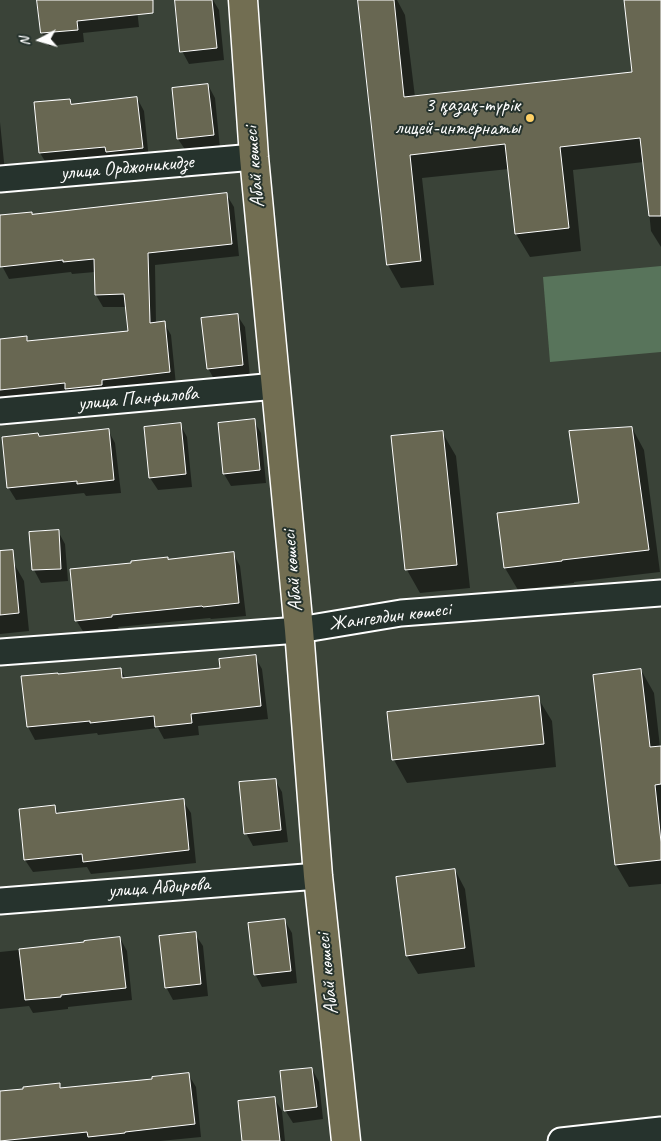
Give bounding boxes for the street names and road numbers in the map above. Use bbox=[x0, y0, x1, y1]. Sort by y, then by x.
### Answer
street label: Абай көшесі bbox=[239, 125, 271, 209]
street label: улица Орджоникидзе bbox=[60, 150, 194, 186]
street label: улица Панфилова bbox=[77, 382, 199, 416]
street label: Абай көшесі bbox=[277, 529, 309, 613]
street label: Жангелдин көшесі bbox=[328, 598, 452, 636]
street label: улица Абдирова bbox=[107, 872, 211, 904]
street label: Абай көшесі bbox=[312, 932, 344, 1016]

